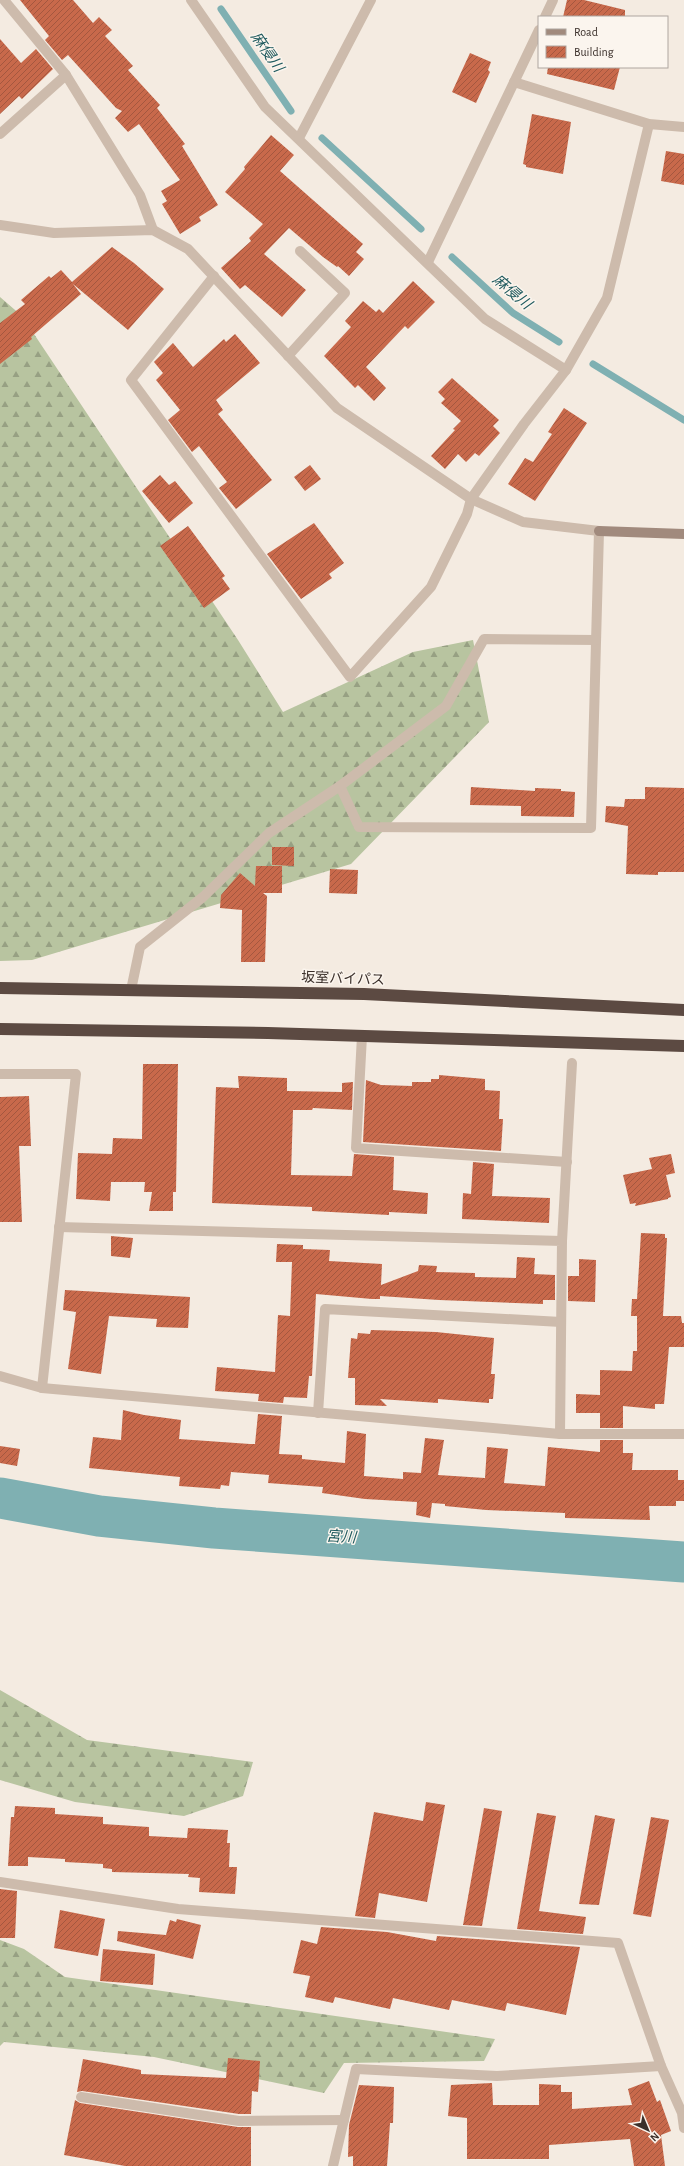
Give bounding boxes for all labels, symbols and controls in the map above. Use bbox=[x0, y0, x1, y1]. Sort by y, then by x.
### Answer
legend bbox=[538, 16, 668, 68]
text: Road bbox=[574, 26, 598, 38]
water label: 麻侵川 bbox=[248, 29, 288, 76]
text: Building bbox=[574, 46, 614, 58]
water label: 麻侵川 bbox=[490, 271, 536, 313]
street label: 坂室バイパス bbox=[301, 970, 385, 987]
water label: 宮川 bbox=[326, 1527, 359, 1546]
north arrow bbox=[628, 2110, 668, 2150]
text: N bbox=[648, 2130, 661, 2143]

